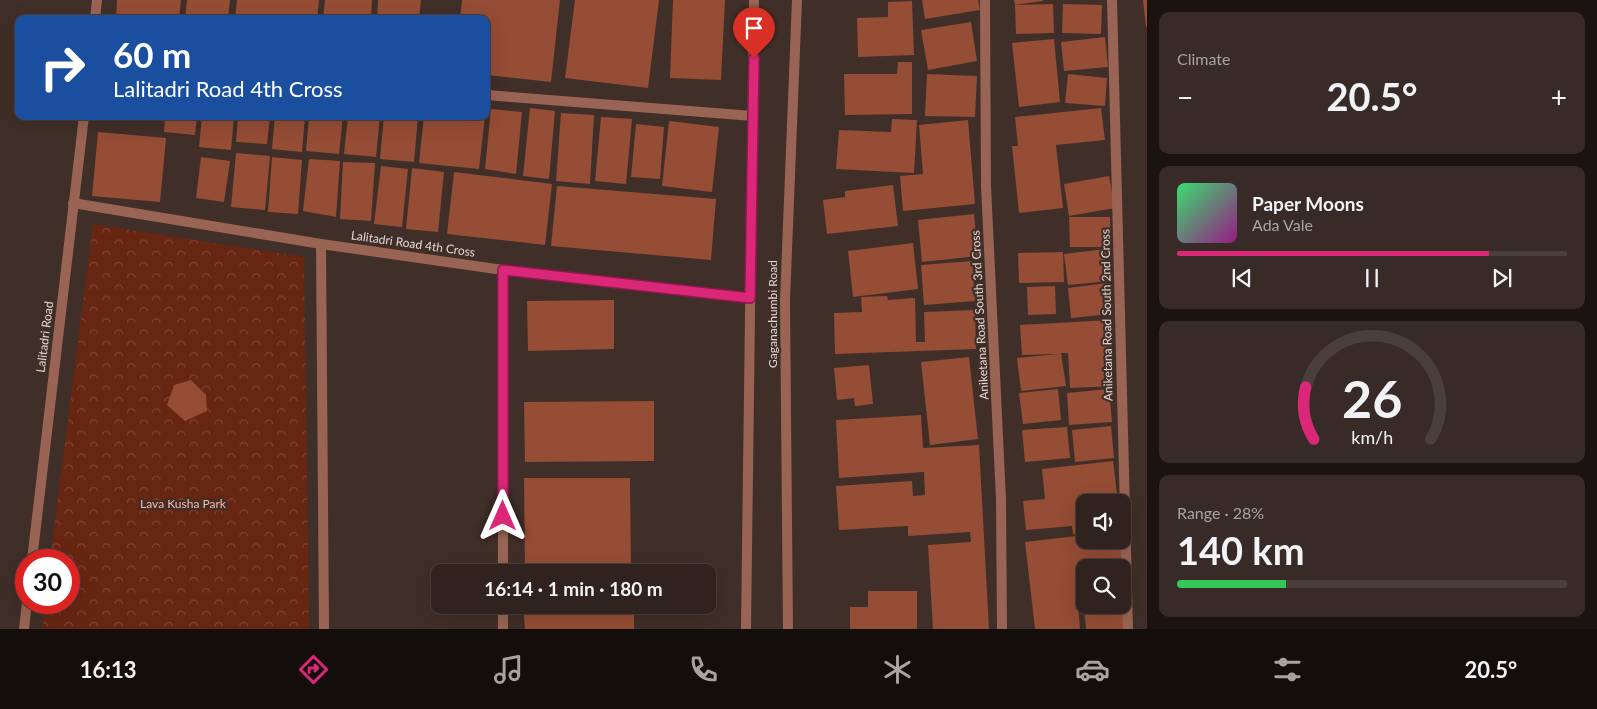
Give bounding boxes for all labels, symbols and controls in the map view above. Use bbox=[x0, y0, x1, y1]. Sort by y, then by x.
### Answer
pin bbox=[733, 7, 775, 58]
icon: arrive bbox=[740, 14, 768, 42]
text: 60 m bbox=[113, 33, 191, 75]
icon: right bbox=[30, 35, 95, 100]
text: Climate bbox=[1177, 49, 1230, 68]
text: 20.5° bbox=[1327, 73, 1417, 119]
text: Lalitadri Road 4th Cross bbox=[113, 75, 342, 102]
text: − bbox=[1177, 80, 1193, 114]
text: + bbox=[1551, 80, 1567, 114]
text: Paper Moons bbox=[1252, 192, 1364, 215]
text: Ada Vale bbox=[1252, 215, 1313, 234]
street label: Lalitadri Road 4th Cross bbox=[350, 227, 476, 260]
street label: Aniketana Road South 2nd Cross bbox=[1097, 229, 1116, 401]
street label: Aniketana Road South 3rd Cross bbox=[968, 230, 991, 400]
street label: Gaganachumbi Road bbox=[765, 260, 780, 368]
icon: previous bbox=[1228, 264, 1256, 292]
icon: pause bbox=[1358, 264, 1386, 292]
icon: next bbox=[1488, 264, 1516, 292]
street label: Lalitadri Road bbox=[33, 300, 56, 373]
text: 26 bbox=[1342, 367, 1402, 429]
text: km/h bbox=[1351, 426, 1393, 448]
position arrow bbox=[476, 489, 528, 541]
map controls bbox=[1076, 494, 1131, 614]
button: sound bbox=[1076, 494, 1131, 549]
park label: Lava Kusha Park bbox=[140, 496, 227, 511]
text: Range · 28% bbox=[1177, 503, 1264, 522]
text: 140 km bbox=[1177, 527, 1305, 573]
speed limit sign: 30 bbox=[15, 549, 80, 614]
button: search bbox=[1076, 559, 1131, 614]
text: 16:14 · 1 min · 180 m bbox=[484, 577, 663, 600]
icon: directions bbox=[296, 652, 331, 687]
icon: music bbox=[491, 652, 526, 687]
icon: phone bbox=[686, 652, 721, 687]
icon: climate bbox=[880, 652, 915, 687]
icon: car bbox=[1075, 652, 1110, 687]
icon: filters bbox=[1270, 652, 1305, 687]
text: 16:13 bbox=[80, 656, 137, 683]
text: 20.5° bbox=[1464, 656, 1517, 683]

